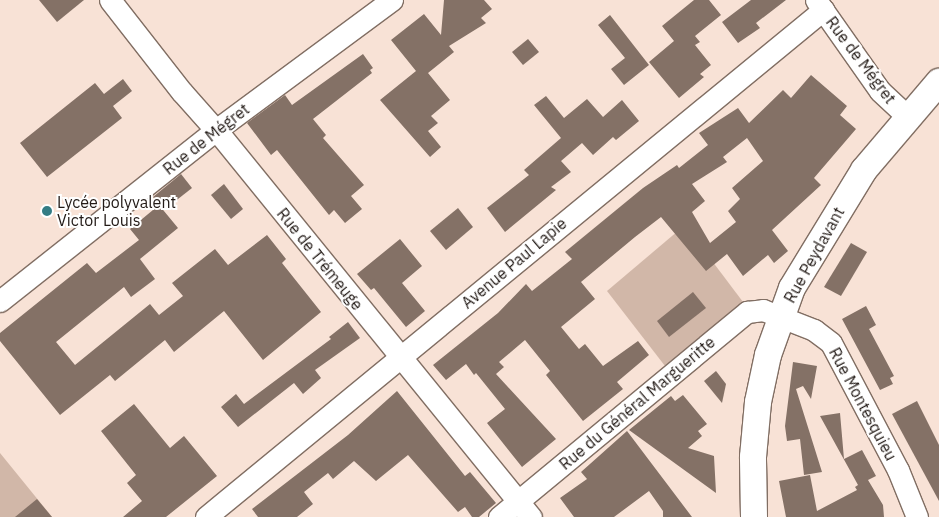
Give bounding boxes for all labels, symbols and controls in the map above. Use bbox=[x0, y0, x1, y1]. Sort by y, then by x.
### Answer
street label: Rue de Mégret bbox=[822, 13, 900, 107]
street label: Rue de Mégret bbox=[159, 99, 253, 179]
place label: Lycée polyvalent Victor Louis bbox=[57, 192, 176, 230]
street label: Rue de Trémeuge bbox=[273, 204, 367, 314]
street label: Rue Peydavant bbox=[780, 204, 848, 306]
marker: Lycée polyvalent Victor Louis bbox=[41, 205, 53, 217]
street label: Avenue Paul Lapie bbox=[458, 214, 570, 312]
street label: Rue du Général Margueritte bbox=[555, 332, 719, 474]
street label: Rue Montesquieu bbox=[825, 344, 901, 464]

